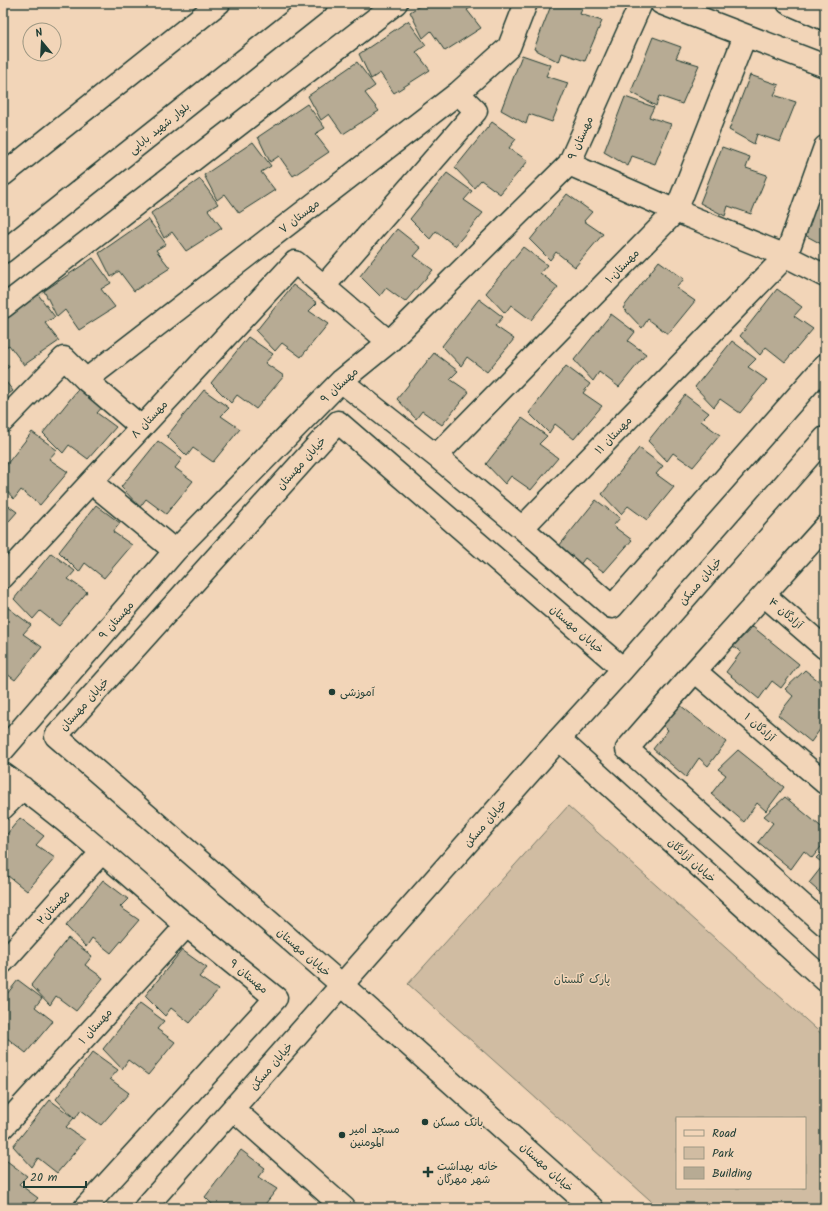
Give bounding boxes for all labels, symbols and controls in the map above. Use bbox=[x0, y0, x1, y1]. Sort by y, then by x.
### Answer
north arrow bbox=[22, 22, 62, 62]
text: N bbox=[33, 24, 45, 43]
street label: بلوار شهید بابایی bbox=[125, 98, 194, 159]
street label: مهستان ۹ bbox=[563, 114, 599, 163]
street label: مهستان ۷ bbox=[275, 195, 324, 238]
street label: مهستان۱۰ bbox=[601, 245, 644, 288]
street label: مهستان ۹ bbox=[317, 363, 363, 408]
street label: مهستان ۸ bbox=[127, 396, 172, 443]
street label: مهستان ۱۱ bbox=[591, 412, 637, 459]
street label: خیابان مهستان bbox=[273, 433, 331, 494]
street label: خیابان مسکن bbox=[675, 554, 727, 610]
street label: آزادگان ۴ bbox=[764, 594, 808, 635]
street label: مهستان ۹ bbox=[95, 597, 139, 644]
street label: خیابان مهستان bbox=[545, 601, 607, 658]
street label: خیابان مهستان bbox=[56, 674, 114, 735]
place label: آموزشی bbox=[340, 684, 376, 702]
marker: آموزشی bbox=[327, 687, 337, 697]
street label: آزادگان ۱ bbox=[740, 709, 780, 747]
street label: خیابان مسکن bbox=[460, 796, 512, 852]
street label: خیابان آزادگان bbox=[663, 834, 720, 887]
street label: مهستان۲ bbox=[33, 886, 75, 929]
street label: خیابان مهستان bbox=[272, 924, 334, 981]
street label: مهستان ۹ bbox=[225, 955, 272, 999]
park label: پارک گلستان bbox=[554, 971, 610, 989]
street label: مهستان ۱ bbox=[75, 1004, 117, 1049]
street label: خیابان مسکن bbox=[246, 1039, 298, 1095]
place label: بانک مسکن bbox=[433, 1114, 483, 1132]
marker: بانک مسکن bbox=[420, 1117, 430, 1127]
legend bbox=[676, 1117, 806, 1189]
place label: مسجد امیر المومنین bbox=[349, 1121, 400, 1152]
text: Road bbox=[712, 1124, 737, 1143]
marker: مسجد امیر المومنین bbox=[337, 1130, 347, 1140]
street label: خیابان مهستان bbox=[516, 1139, 577, 1197]
text: Park bbox=[712, 1144, 734, 1163]
place label: خانه بهداشت شهر مهرگان bbox=[437, 1158, 498, 1189]
scale bar bbox=[24, 1163, 86, 1189]
text: Building bbox=[712, 1164, 752, 1183]
marker: خانه بهداشت شهر مهرگان bbox=[422, 1166, 434, 1178]
text: 20 m bbox=[30, 1168, 58, 1187]

